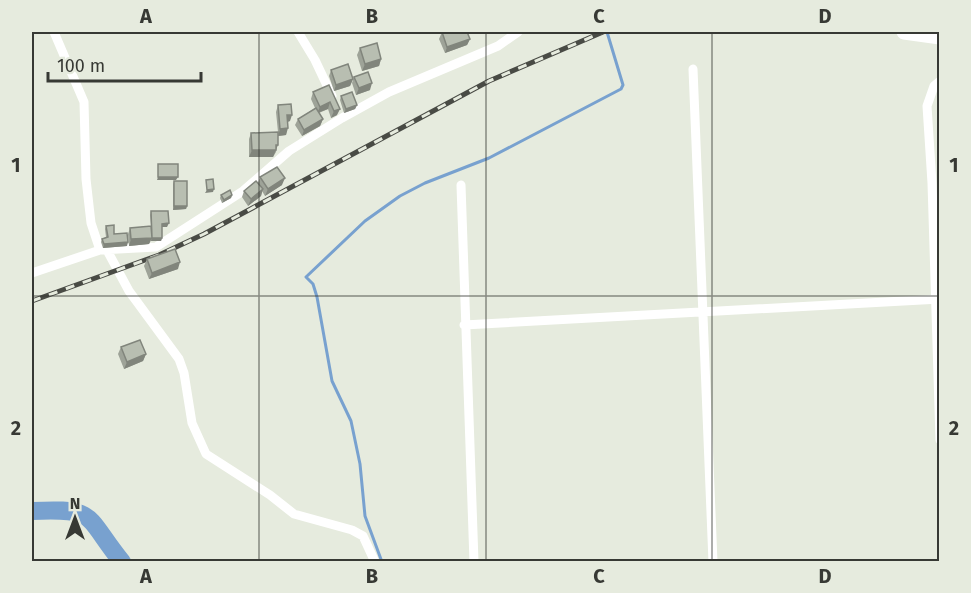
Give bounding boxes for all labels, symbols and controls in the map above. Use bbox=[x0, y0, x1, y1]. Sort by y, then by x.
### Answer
text: A bbox=[139, 4, 153, 28]
text: B bbox=[366, 4, 378, 28]
text: C bbox=[593, 4, 605, 28]
text: D bbox=[818, 4, 832, 28]
scale bar bbox=[48, 45, 201, 83]
text: 100 m bbox=[57, 55, 105, 77]
text: 1 bbox=[11, 153, 21, 177]
text: 1 bbox=[949, 153, 959, 177]
text: 2 bbox=[11, 416, 21, 440]
text: 2 bbox=[949, 416, 959, 440]
north arrow bbox=[45, 488, 105, 548]
text: N bbox=[70, 494, 80, 513]
text: A bbox=[139, 564, 153, 588]
text: B bbox=[366, 564, 378, 588]
text: C bbox=[593, 564, 605, 588]
text: D bbox=[818, 564, 832, 588]

